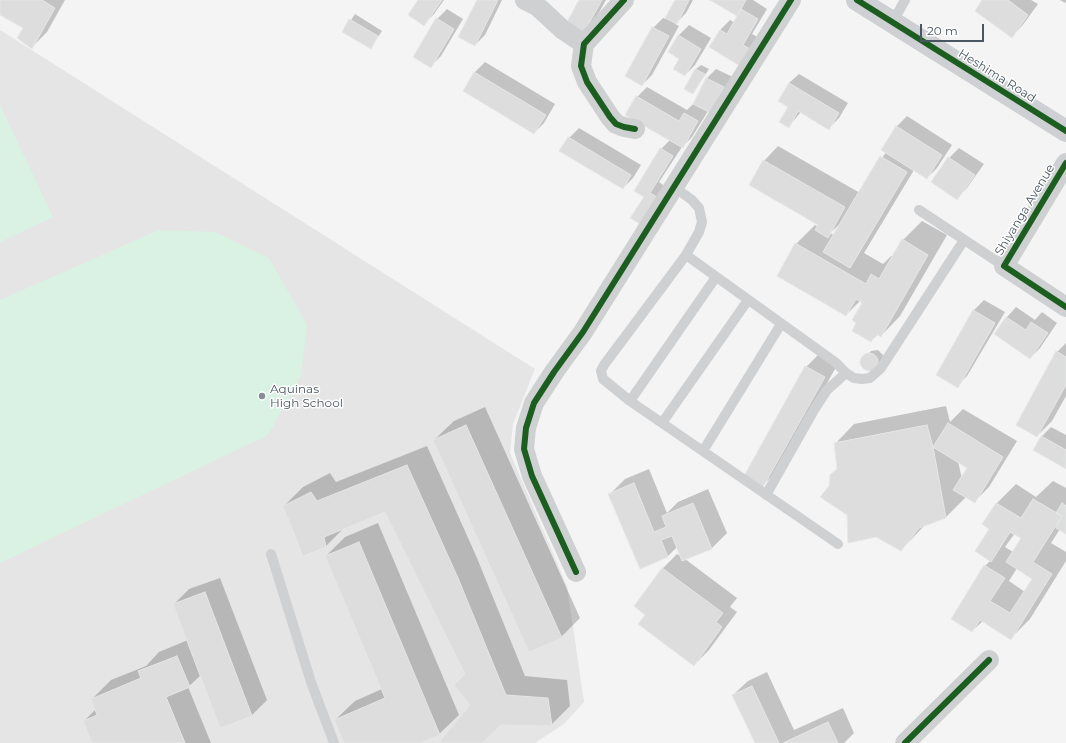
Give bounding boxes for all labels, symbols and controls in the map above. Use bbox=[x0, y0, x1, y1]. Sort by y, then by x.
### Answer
scale bar bbox=[922, 16, 986, 42]
text: 20 m bbox=[927, 23, 958, 38]
street label: Heshima Road bbox=[956, 46, 1038, 106]
street label: Shiyanga Avenue bbox=[992, 162, 1058, 258]
place label: Aquinas High School bbox=[270, 382, 343, 410]
marker: Aquinas High School bbox=[257, 391, 267, 401]

